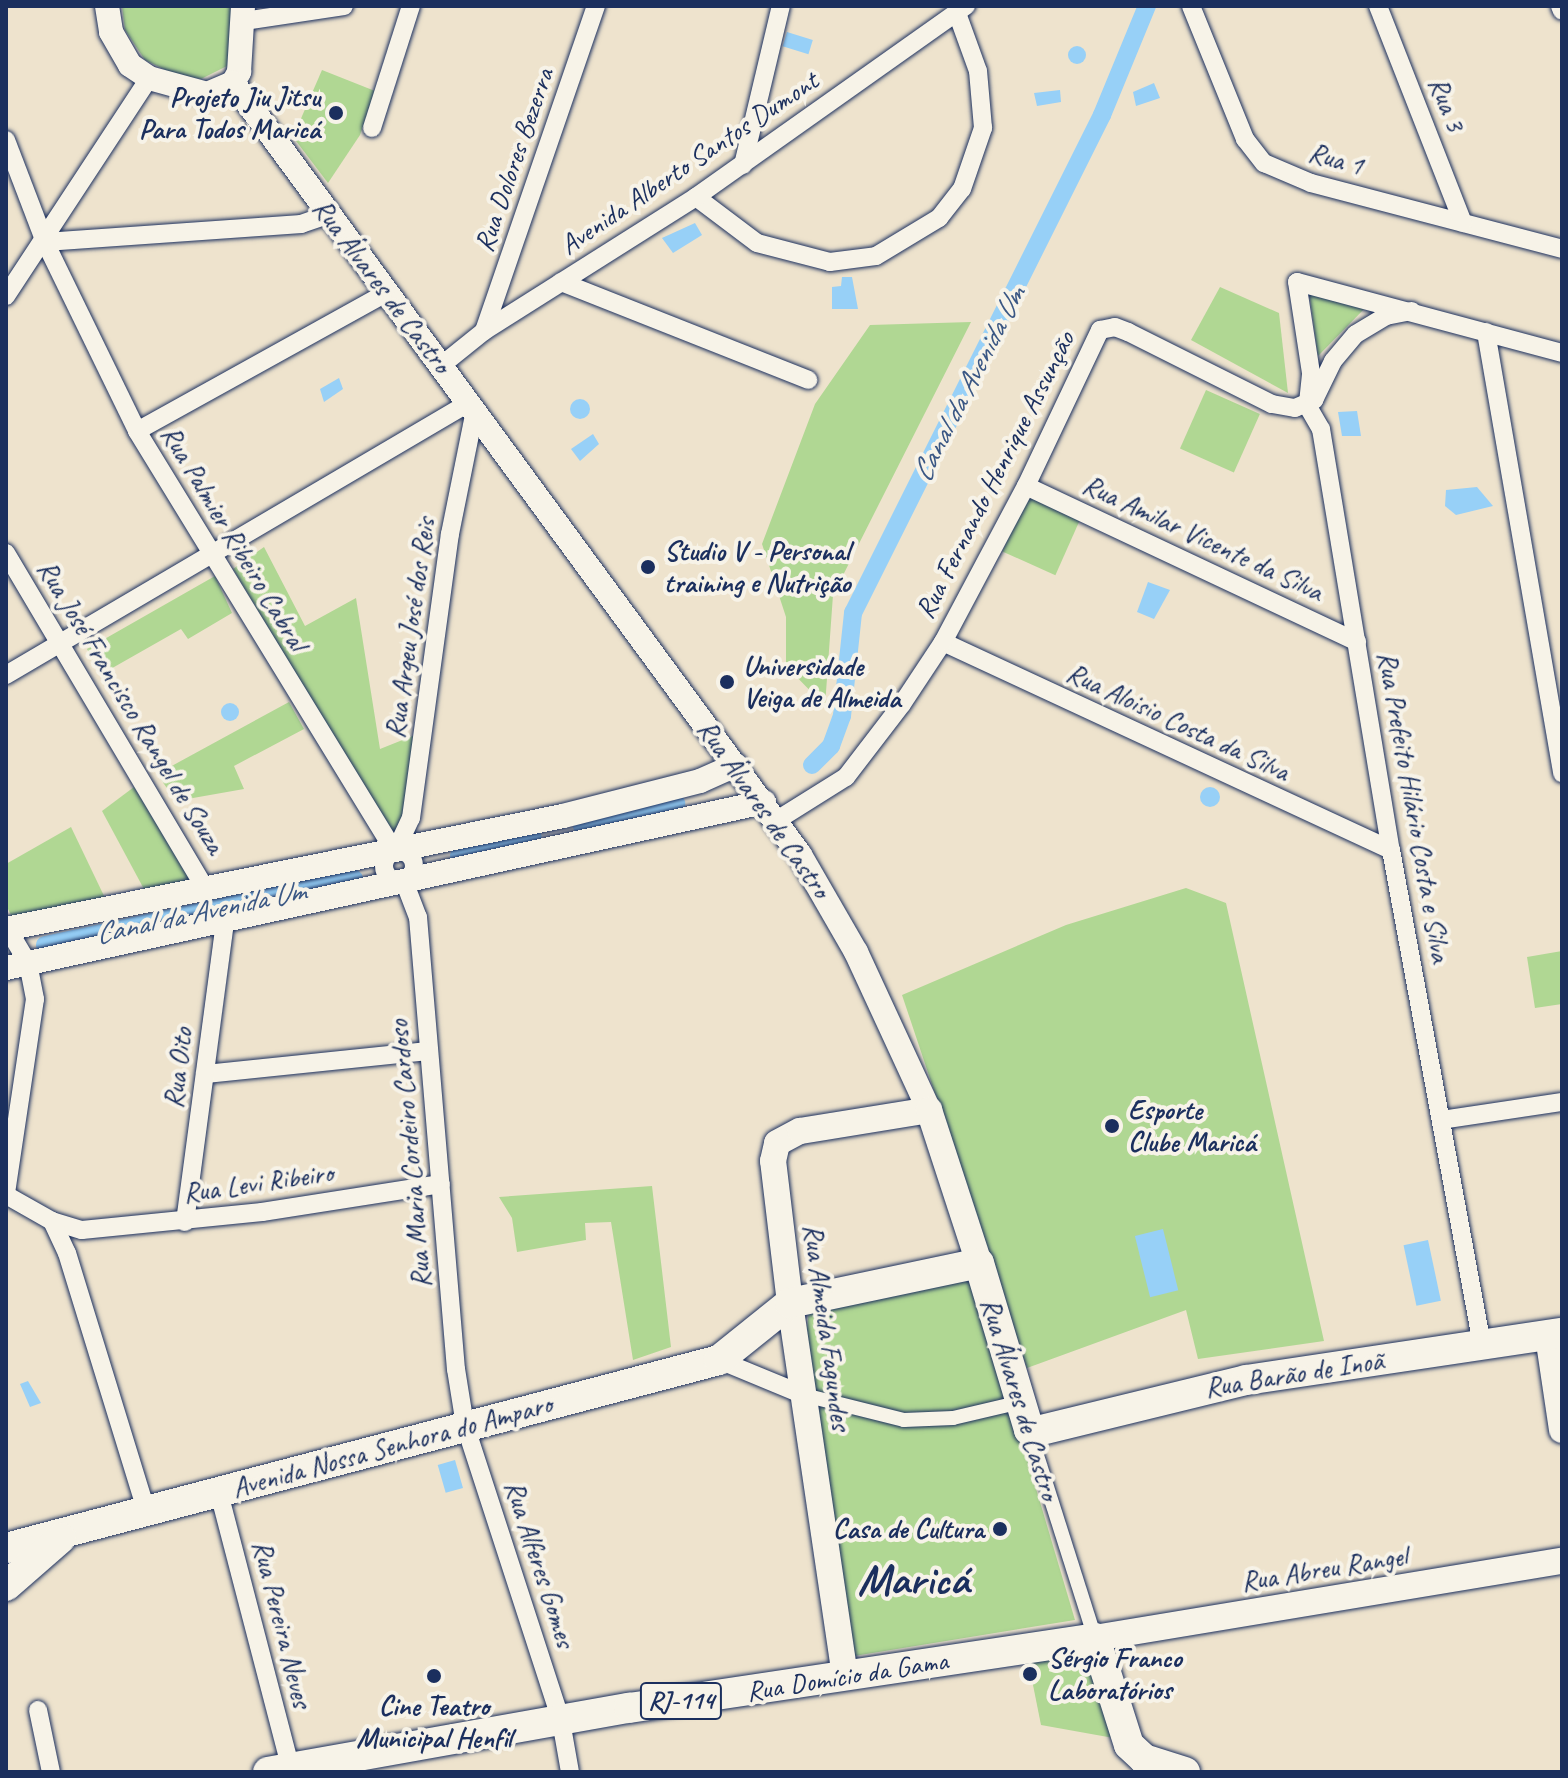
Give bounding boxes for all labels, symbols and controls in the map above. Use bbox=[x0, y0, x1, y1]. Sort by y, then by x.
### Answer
street label: Rua Dolores Bezerra bbox=[467, 64, 561, 256]
street label: Avenida Alberto Santos Dumont bbox=[554, 64, 824, 262]
street label: Rua 3 bbox=[1421, 72, 1473, 136]
place label: Projeto Jiu Jitsu Para Todos Maricá bbox=[138, 80, 320, 146]
marker: Projeto Jiu Jitsu Para Todos Maricá bbox=[327, 104, 345, 122]
street label: Rua 1 bbox=[1305, 135, 1367, 183]
street label: Rua Álvares de Castro bbox=[306, 192, 458, 380]
water label: Canal da Avenida Um bbox=[903, 280, 1033, 488]
street label: Rua Fernando Henrique Assunção bbox=[908, 327, 1082, 623]
street label: Rua Palmier Ribeiro Cabral bbox=[153, 419, 315, 657]
street label: Rua Amilar Vicente da Silva bbox=[1078, 468, 1328, 608]
street label: Rua Argeu José dos Reis bbox=[378, 516, 442, 740]
place label: Studio V - Personal training e Nutrição bbox=[664, 534, 850, 600]
street label: Rua José Francisco Rangel de Souza bbox=[30, 554, 232, 860]
marker: Studio V - Personal training e Nutrição bbox=[639, 558, 657, 576]
place label: Universidade Veiga de Almeida bbox=[743, 649, 901, 715]
street label: Rua Prefeito Hilário Costa e Silva bbox=[1370, 649, 1458, 965]
street label: Rua Aloisio Costa da Silva bbox=[1061, 656, 1295, 788]
marker: Universidade Veiga de Almeida bbox=[718, 673, 736, 691]
street label: Rua Álvares de Castro bbox=[690, 714, 838, 904]
water label: Canal da Avenida Um bbox=[91, 872, 309, 952]
street label: Rua Maria Cordeiro Cardoso bbox=[382, 1018, 438, 1290]
street label: Rua Oito bbox=[156, 1026, 200, 1110]
place label: Esporte Clube Maricá bbox=[1128, 1093, 1256, 1159]
marker: Esporte Clube Maricá bbox=[1103, 1117, 1121, 1135]
street label: Rua Levi Ribeiro bbox=[181, 1156, 335, 1210]
street label: Rua Almeida Fagundes bbox=[796, 1221, 858, 1433]
street label: Rua Álvares de Castro bbox=[973, 1294, 1067, 1504]
street label: Rua Barão de Inoã bbox=[1202, 1343, 1386, 1405]
street label: Avenida Nossa Senhora do Amparo bbox=[229, 1387, 555, 1505]
street label: Rua Alferes Gomes bbox=[497, 1477, 583, 1651]
place label: Casa de Cultura bbox=[833, 1512, 984, 1546]
marker: Casa de Cultura bbox=[991, 1520, 1009, 1538]
street label: Rua Pereira Neves bbox=[245, 1537, 319, 1711]
street label: Rua Abreu Rangel bbox=[1238, 1539, 1410, 1599]
district label: Maricá bbox=[857, 1554, 969, 1606]
place label: Sérgio Franco Laboratórios bbox=[1048, 1641, 1183, 1707]
street label: Rua Domício da Gama bbox=[743, 1643, 951, 1709]
marker: Sérgio Franco Laboratórios bbox=[1019, 1663, 1041, 1685]
marker: Cine Teatro Municipal Henfil bbox=[425, 1667, 443, 1685]
road number: RJ-114 bbox=[639, 1679, 723, 1723]
place label: Cine Teatro Municipal Henfil bbox=[356, 1689, 512, 1755]

